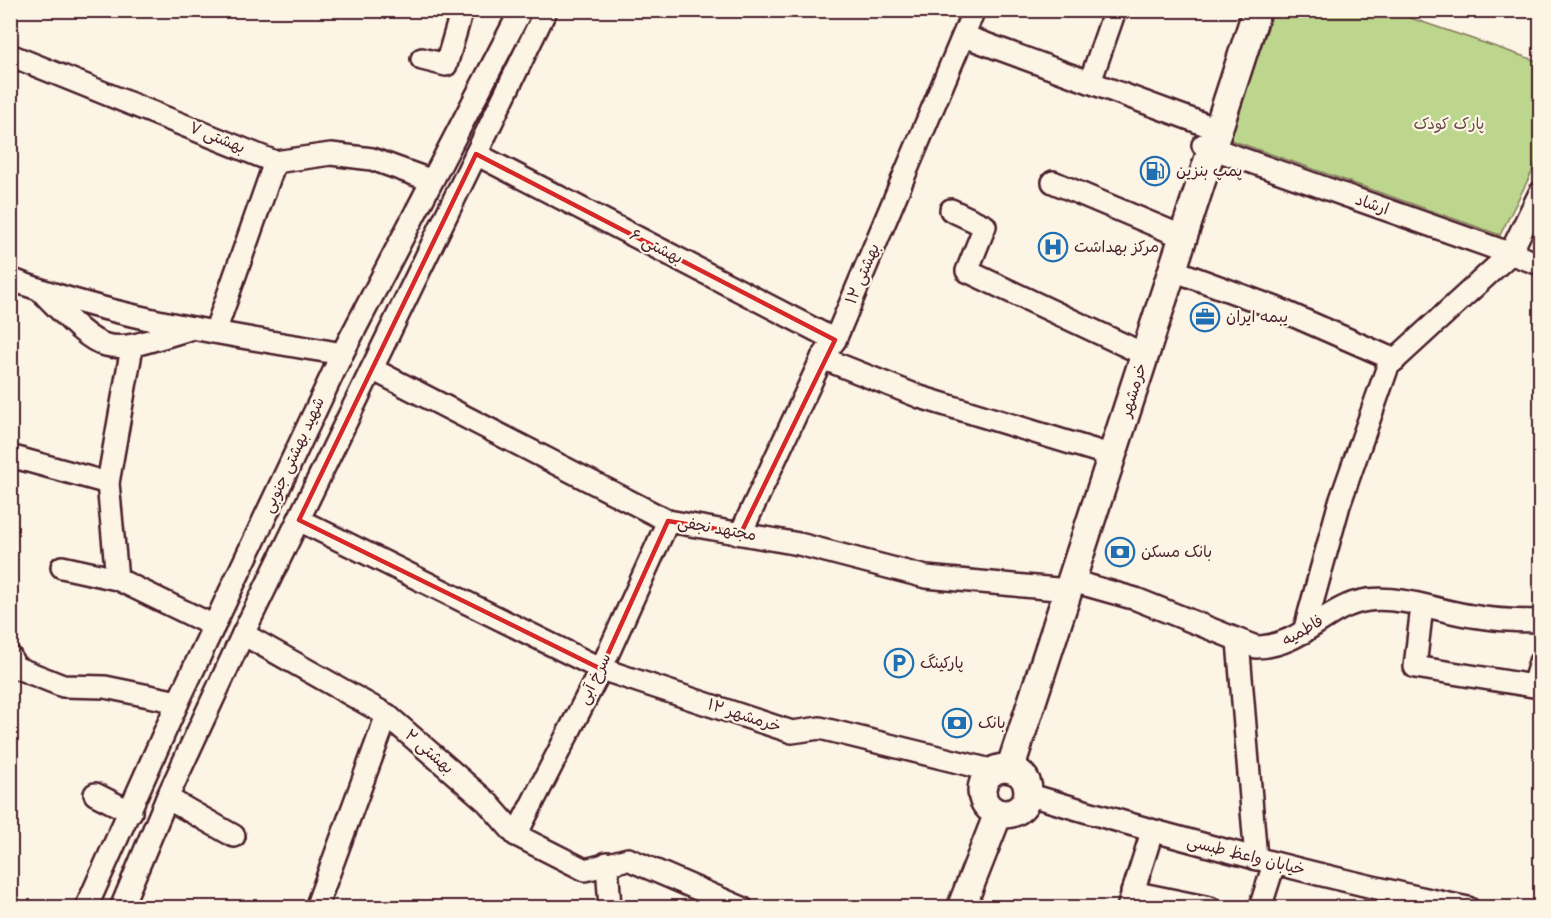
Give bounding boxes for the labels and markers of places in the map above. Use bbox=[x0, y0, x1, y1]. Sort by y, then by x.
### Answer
fuel station icon: پمپ بنزین bbox=[1139, 155, 1171, 187]
place label: پمپ بنزین bbox=[1176, 162, 1243, 181]
hospital icon: مرکز بهداشت bbox=[1037, 231, 1069, 263]
place label: مرکز بهداشت bbox=[1074, 238, 1159, 257]
office icon: یبمه ایران bbox=[1189, 301, 1221, 333]
place label: یبمه ایران bbox=[1226, 308, 1288, 327]
bank icon: بانک مسکن bbox=[1104, 536, 1136, 568]
place label: بانک مسکن bbox=[1141, 543, 1212, 562]
parking icon: پارکینگ bbox=[883, 647, 915, 679]
place label: پارکینگ bbox=[920, 653, 964, 673]
bank icon: بانک bbox=[941, 707, 973, 739]
place label: بانک bbox=[978, 714, 1006, 733]

